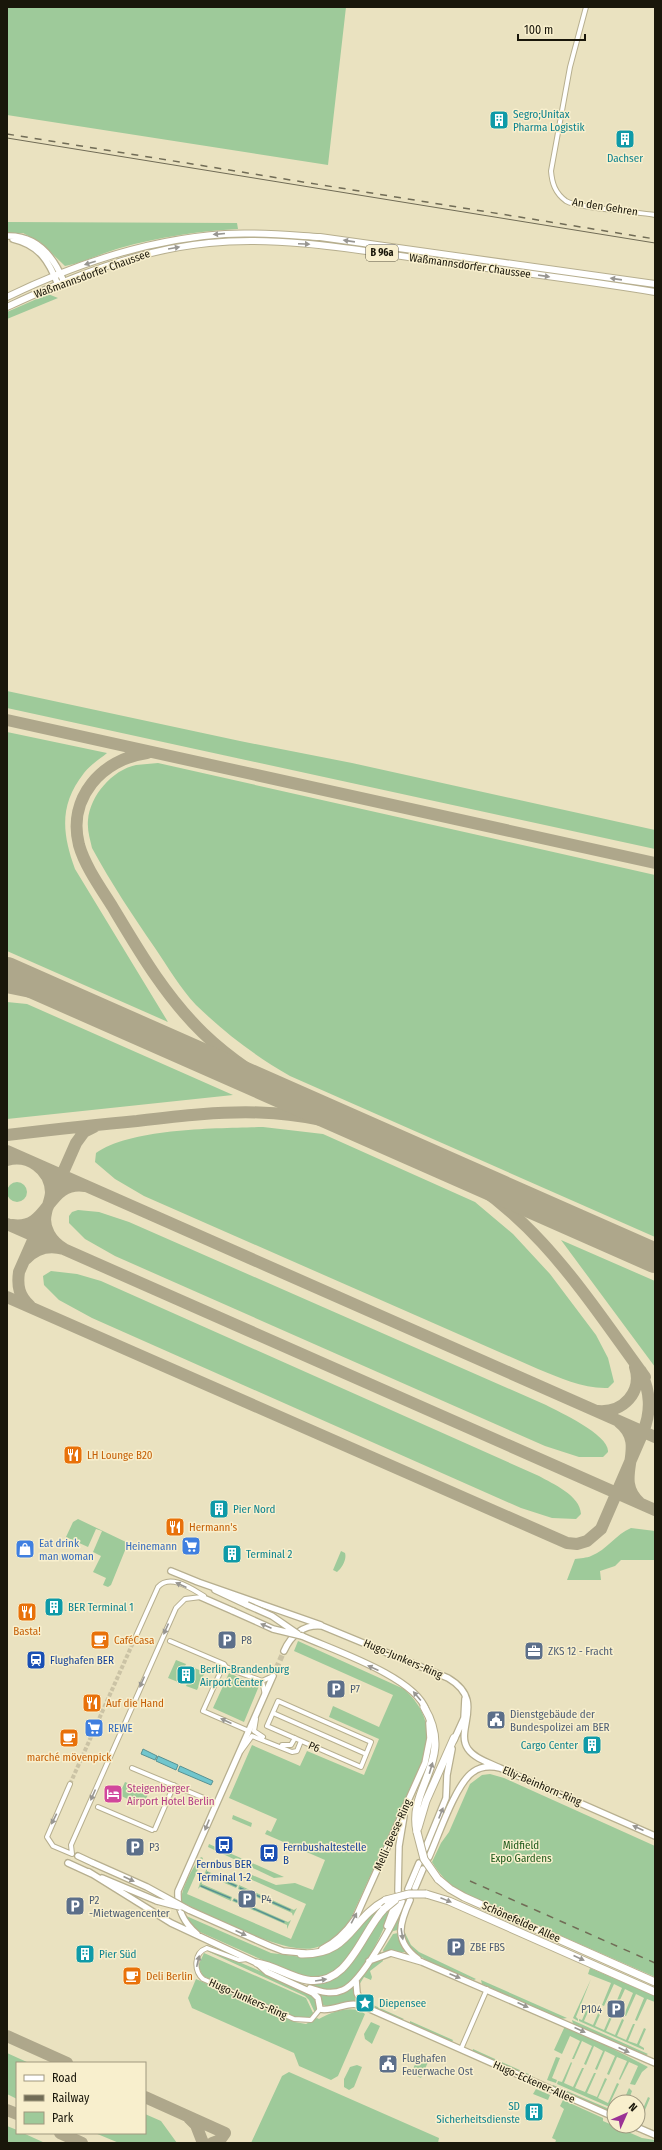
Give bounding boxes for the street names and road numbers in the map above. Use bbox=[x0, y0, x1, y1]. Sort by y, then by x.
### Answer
street label: An den Gehren bbox=[571, 195, 639, 219]
road number: B 96a bbox=[366, 245, 398, 261]
street label: Waßmannsdorfer Chaussee bbox=[32, 247, 152, 301]
street label: Waßmannsdorfer Chaussee bbox=[408, 251, 532, 281]
street label: Hugo-Junkers-Ring bbox=[362, 1637, 445, 1682]
street label: P6 bbox=[306, 1739, 322, 1755]
street label: Elly-Beinhorn-Ring bbox=[500, 1763, 584, 1809]
street label: Melli-Beese-Ring bbox=[371, 1797, 415, 1873]
street label: Schönefelder Allee bbox=[480, 1899, 562, 1945]
street label: Hugo-Junkers-Ring bbox=[207, 1976, 290, 2022]
street label: Hugo-Eckener-Allee bbox=[491, 2058, 577, 2106]

